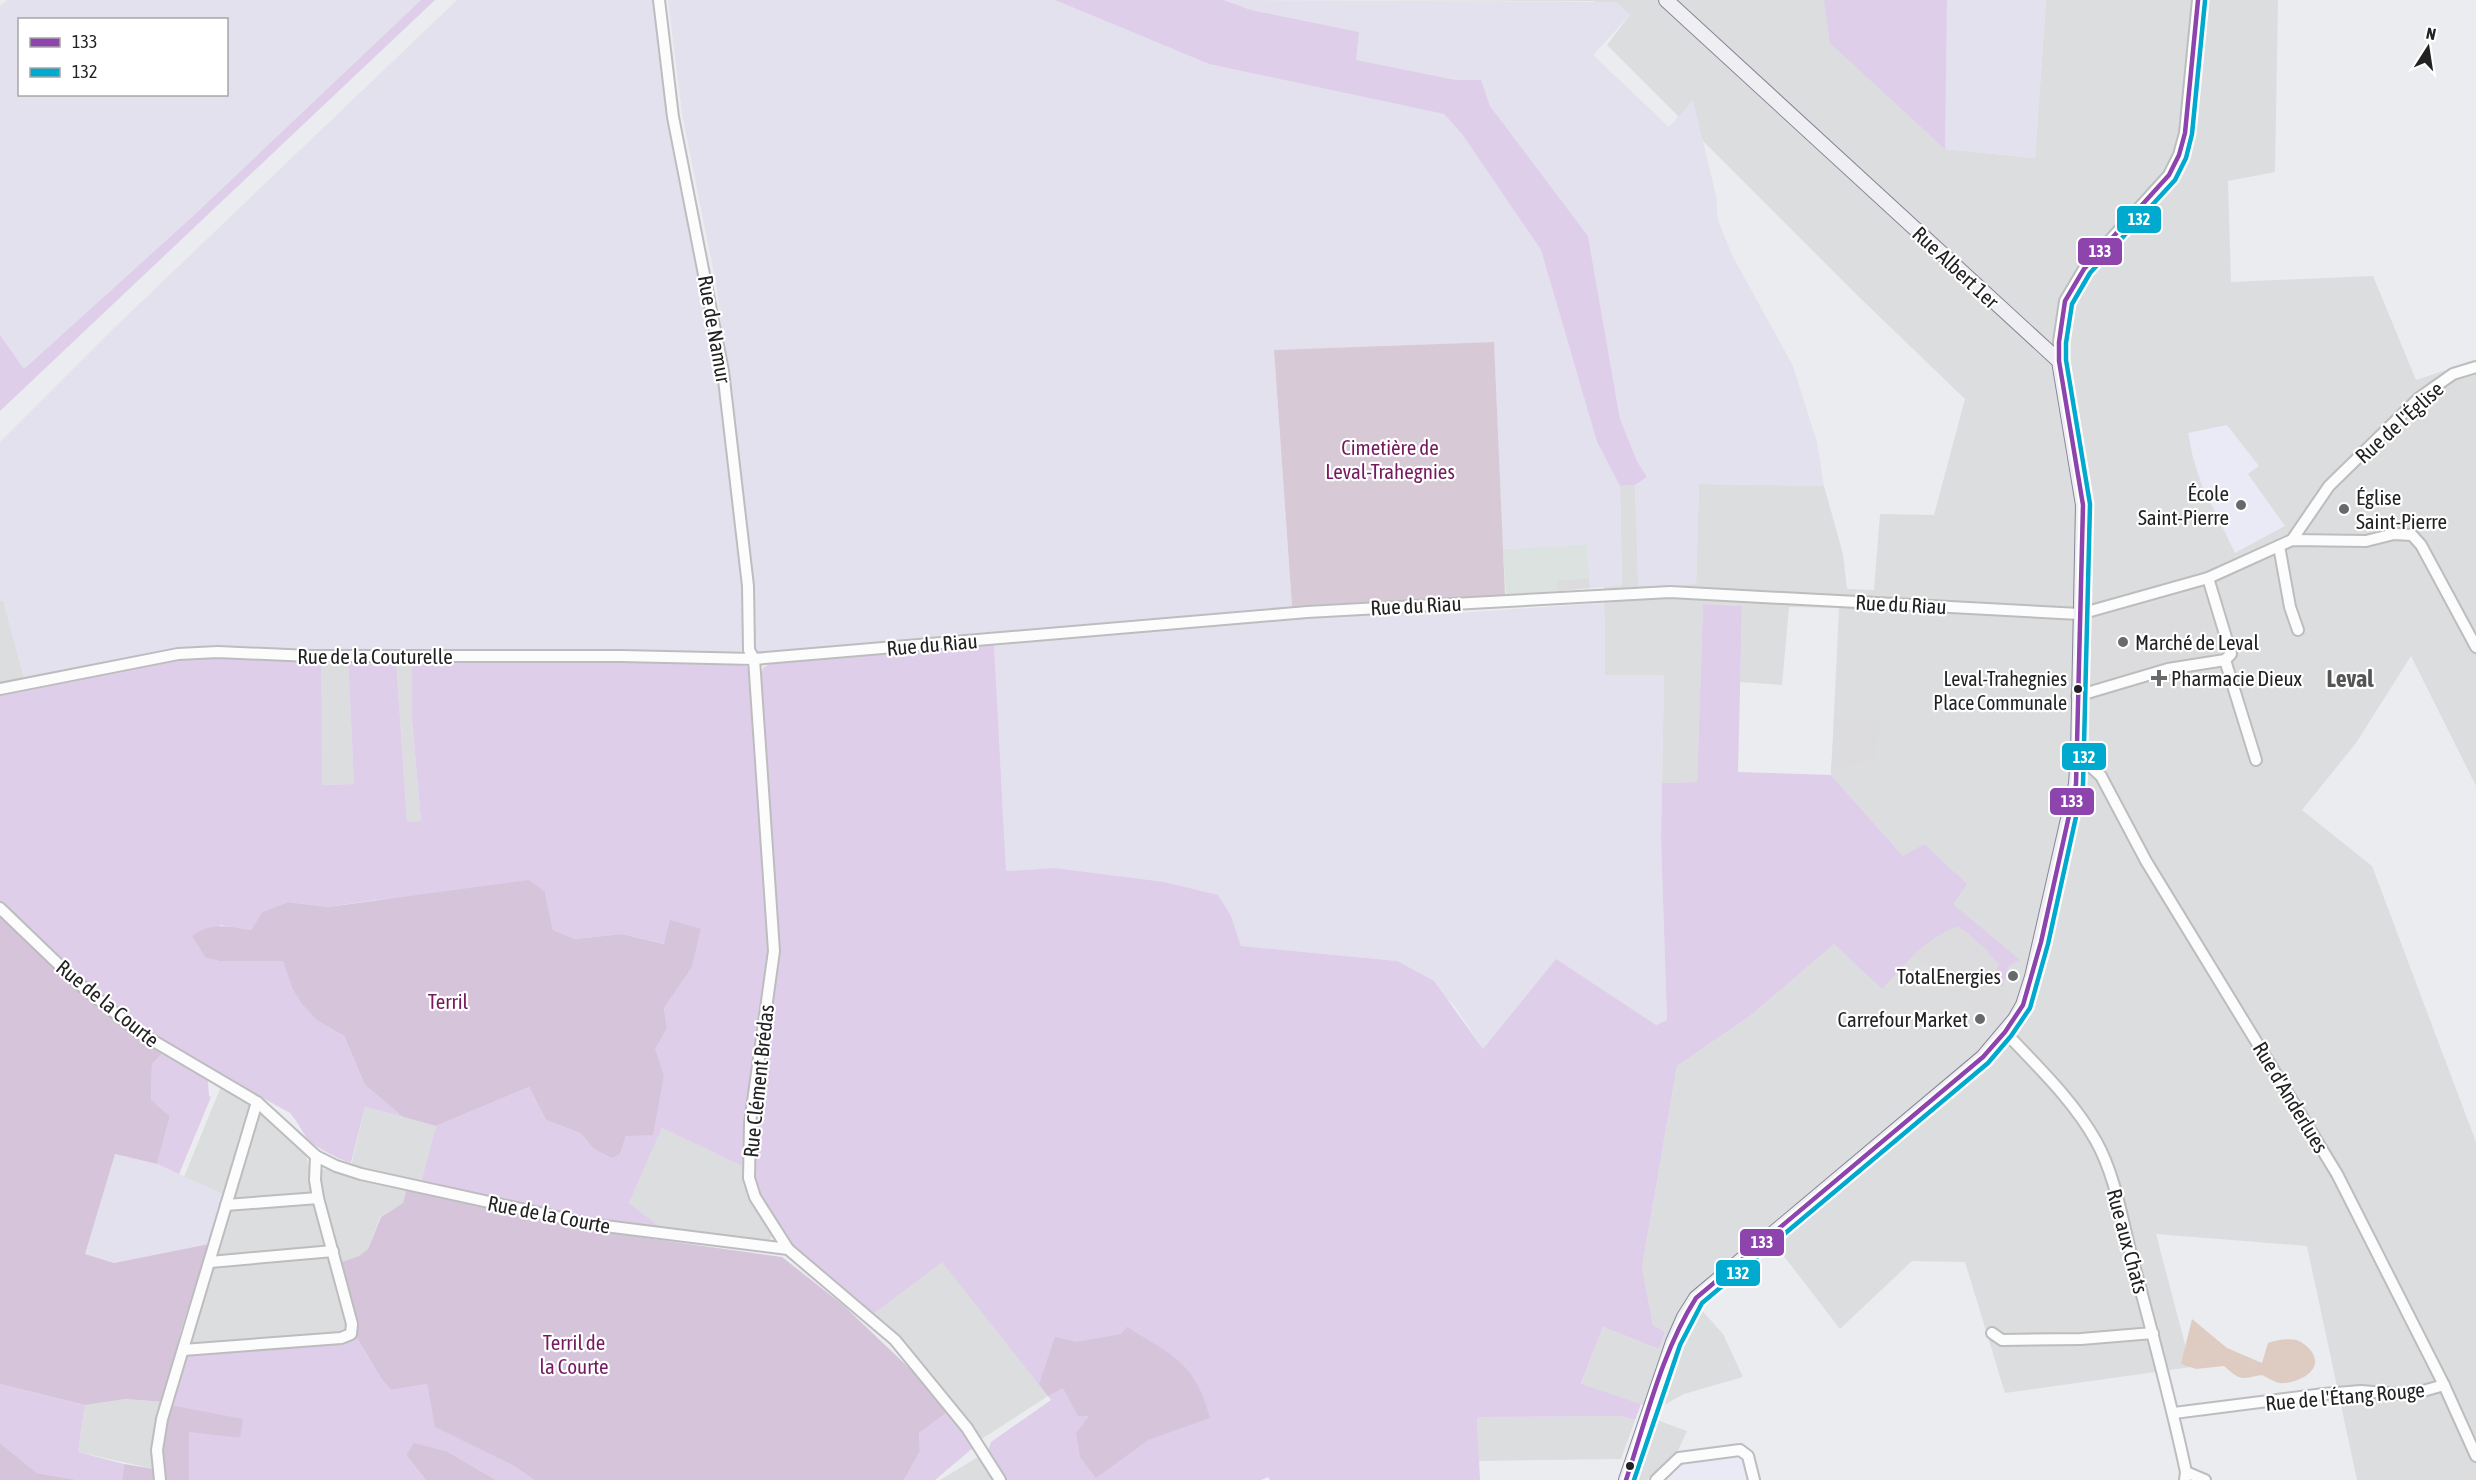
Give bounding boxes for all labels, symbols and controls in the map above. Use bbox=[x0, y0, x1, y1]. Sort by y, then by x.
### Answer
legend bbox=[18, 18, 228, 96]
north arrow bbox=[2398, 18, 2458, 78]
text: N bbox=[2425, 24, 2438, 43]
text: 133 bbox=[72, 31, 97, 52]
text: 132 bbox=[72, 61, 97, 82]
line badge: 132 bbox=[2116, 205, 2162, 234]
text: 132 bbox=[2128, 210, 2150, 228]
street label: Rue Albert 1er bbox=[1908, 221, 2005, 313]
line badge: 133 bbox=[2077, 237, 2123, 266]
text: 133 bbox=[2089, 242, 2111, 260]
street label: Rue de Namur bbox=[694, 273, 736, 386]
street label: Rue de l'Église bbox=[2350, 376, 2448, 468]
park label: Cimetière de Leval-Trahegnies bbox=[1325, 435, 1455, 483]
place label: École Saint-Pierre bbox=[2138, 481, 2229, 529]
place label: Église Saint-Pierre bbox=[2356, 485, 2447, 533]
marker: École Saint-Pierre bbox=[2234, 498, 2248, 512]
marker: Église Saint-Pierre bbox=[2337, 502, 2351, 516]
street label: Rue du Riau bbox=[1855, 590, 1947, 618]
street label: Rue du Riau bbox=[1370, 591, 1462, 619]
street label: Rue du Riau bbox=[885, 628, 979, 660]
place label: Marché de Leval bbox=[2135, 630, 2259, 654]
marker: Marché de Leval bbox=[2116, 635, 2130, 649]
street label: Rue de la Couturelle bbox=[297, 644, 453, 668]
district label: Leval bbox=[2326, 665, 2374, 692]
place label: Pharmacie Dieux bbox=[2171, 666, 2303, 690]
place label: Leval-Trahegnies Place Communale bbox=[1933, 667, 2067, 714]
marker: Pharmacie Dieux bbox=[2152, 671, 2166, 685]
marker: Leval-Trahegnies Place Communale bbox=[2072, 683, 2084, 695]
line badge: 132 bbox=[2061, 742, 2107, 771]
text: 132 bbox=[2073, 748, 2095, 766]
line badge: 133 bbox=[2049, 787, 2095, 816]
text: 133 bbox=[2061, 792, 2083, 810]
street label: Rue de la Courte bbox=[52, 955, 164, 1051]
place label: TotalEnergies bbox=[1897, 964, 2001, 988]
marker: TotalEnergies bbox=[2006, 969, 2020, 983]
park label: Terril bbox=[428, 989, 469, 1013]
street label: Rue Clément Brédas bbox=[738, 1003, 778, 1159]
place label: Carrefour Market bbox=[1838, 1007, 1968, 1031]
marker: Carrefour Market bbox=[1973, 1012, 1987, 1026]
street label: Rue d'Anderlues bbox=[2248, 1037, 2334, 1157]
street label: Rue aux Chats bbox=[2103, 1186, 2153, 1296]
street label: Rue de la Courte bbox=[486, 1190, 612, 1238]
line badge: 133 bbox=[1739, 1228, 1785, 1257]
text: 133 bbox=[1751, 1233, 1773, 1251]
line badge: 132 bbox=[1715, 1259, 1761, 1287]
text: 132 bbox=[1727, 1264, 1749, 1282]
park label: Terril de la Courte bbox=[539, 1330, 609, 1378]
street label: Rue de l'Étang Rouge bbox=[2264, 1377, 2426, 1415]
unlabelled marker bbox=[1624, 1460, 1636, 1472]

